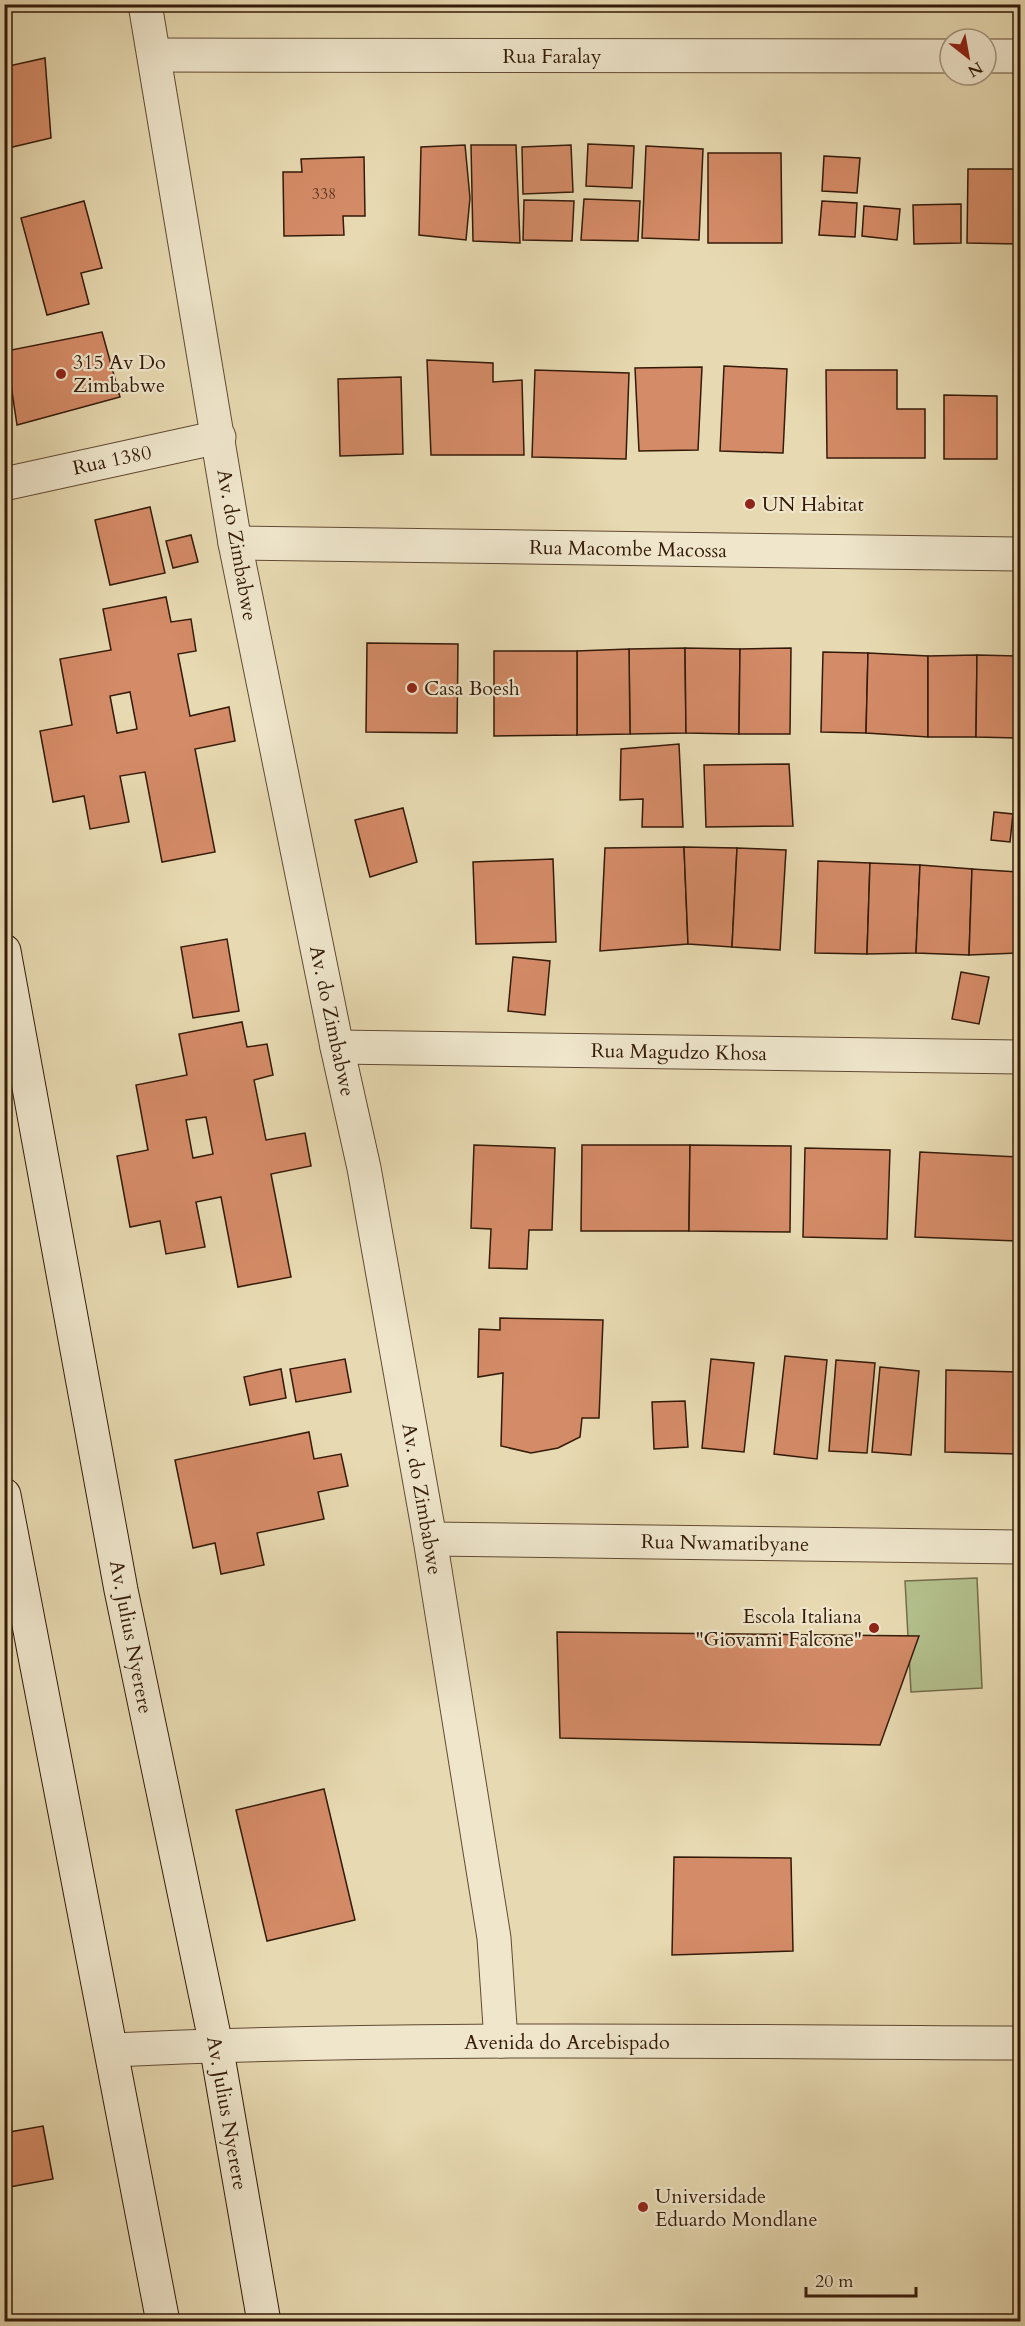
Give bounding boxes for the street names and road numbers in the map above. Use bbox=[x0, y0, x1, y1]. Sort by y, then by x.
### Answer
street label: Rua Faralay bbox=[502, 43, 602, 70]
street label: Rua 1380 bbox=[70, 438, 154, 482]
street label: Av. do Zimbabwe bbox=[210, 467, 264, 623]
street label: Rua Macombe Macossa bbox=[529, 534, 727, 564]
street label: Av. do Zimbabwe bbox=[303, 943, 361, 1099]
street label: Rua Magudzo Khosa bbox=[591, 1037, 768, 1067]
street label: Av. do Zimbabwe bbox=[395, 1421, 449, 1577]
street label: Rua Nwamatibyane bbox=[641, 1528, 809, 1558]
street label: Av. Julius Nyerere bbox=[103, 1558, 159, 1716]
street label: Avenida do Arcebispado bbox=[464, 2029, 670, 2056]
street label: Av. Julius Nyerere bbox=[200, 2034, 254, 2192]

